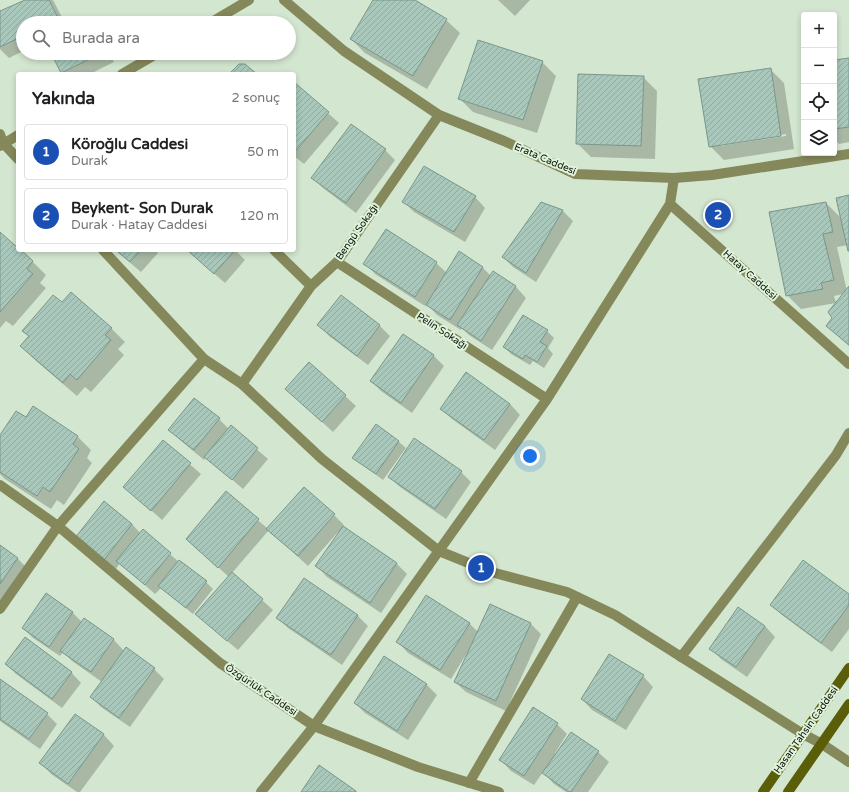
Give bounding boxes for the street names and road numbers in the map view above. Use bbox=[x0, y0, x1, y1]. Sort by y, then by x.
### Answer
street label: Erata Caddesi bbox=[512, 141, 578, 177]
street label: Bengü Sokağı bbox=[333, 202, 381, 262]
street label: Hatay Caddesi bbox=[721, 248, 779, 302]
street label: Pelin Sokağı bbox=[414, 310, 470, 352]
street label: Özgürlük Caddesi bbox=[223, 662, 299, 718]
street label: Hasan Tahsin Caddesi bbox=[771, 684, 841, 776]

